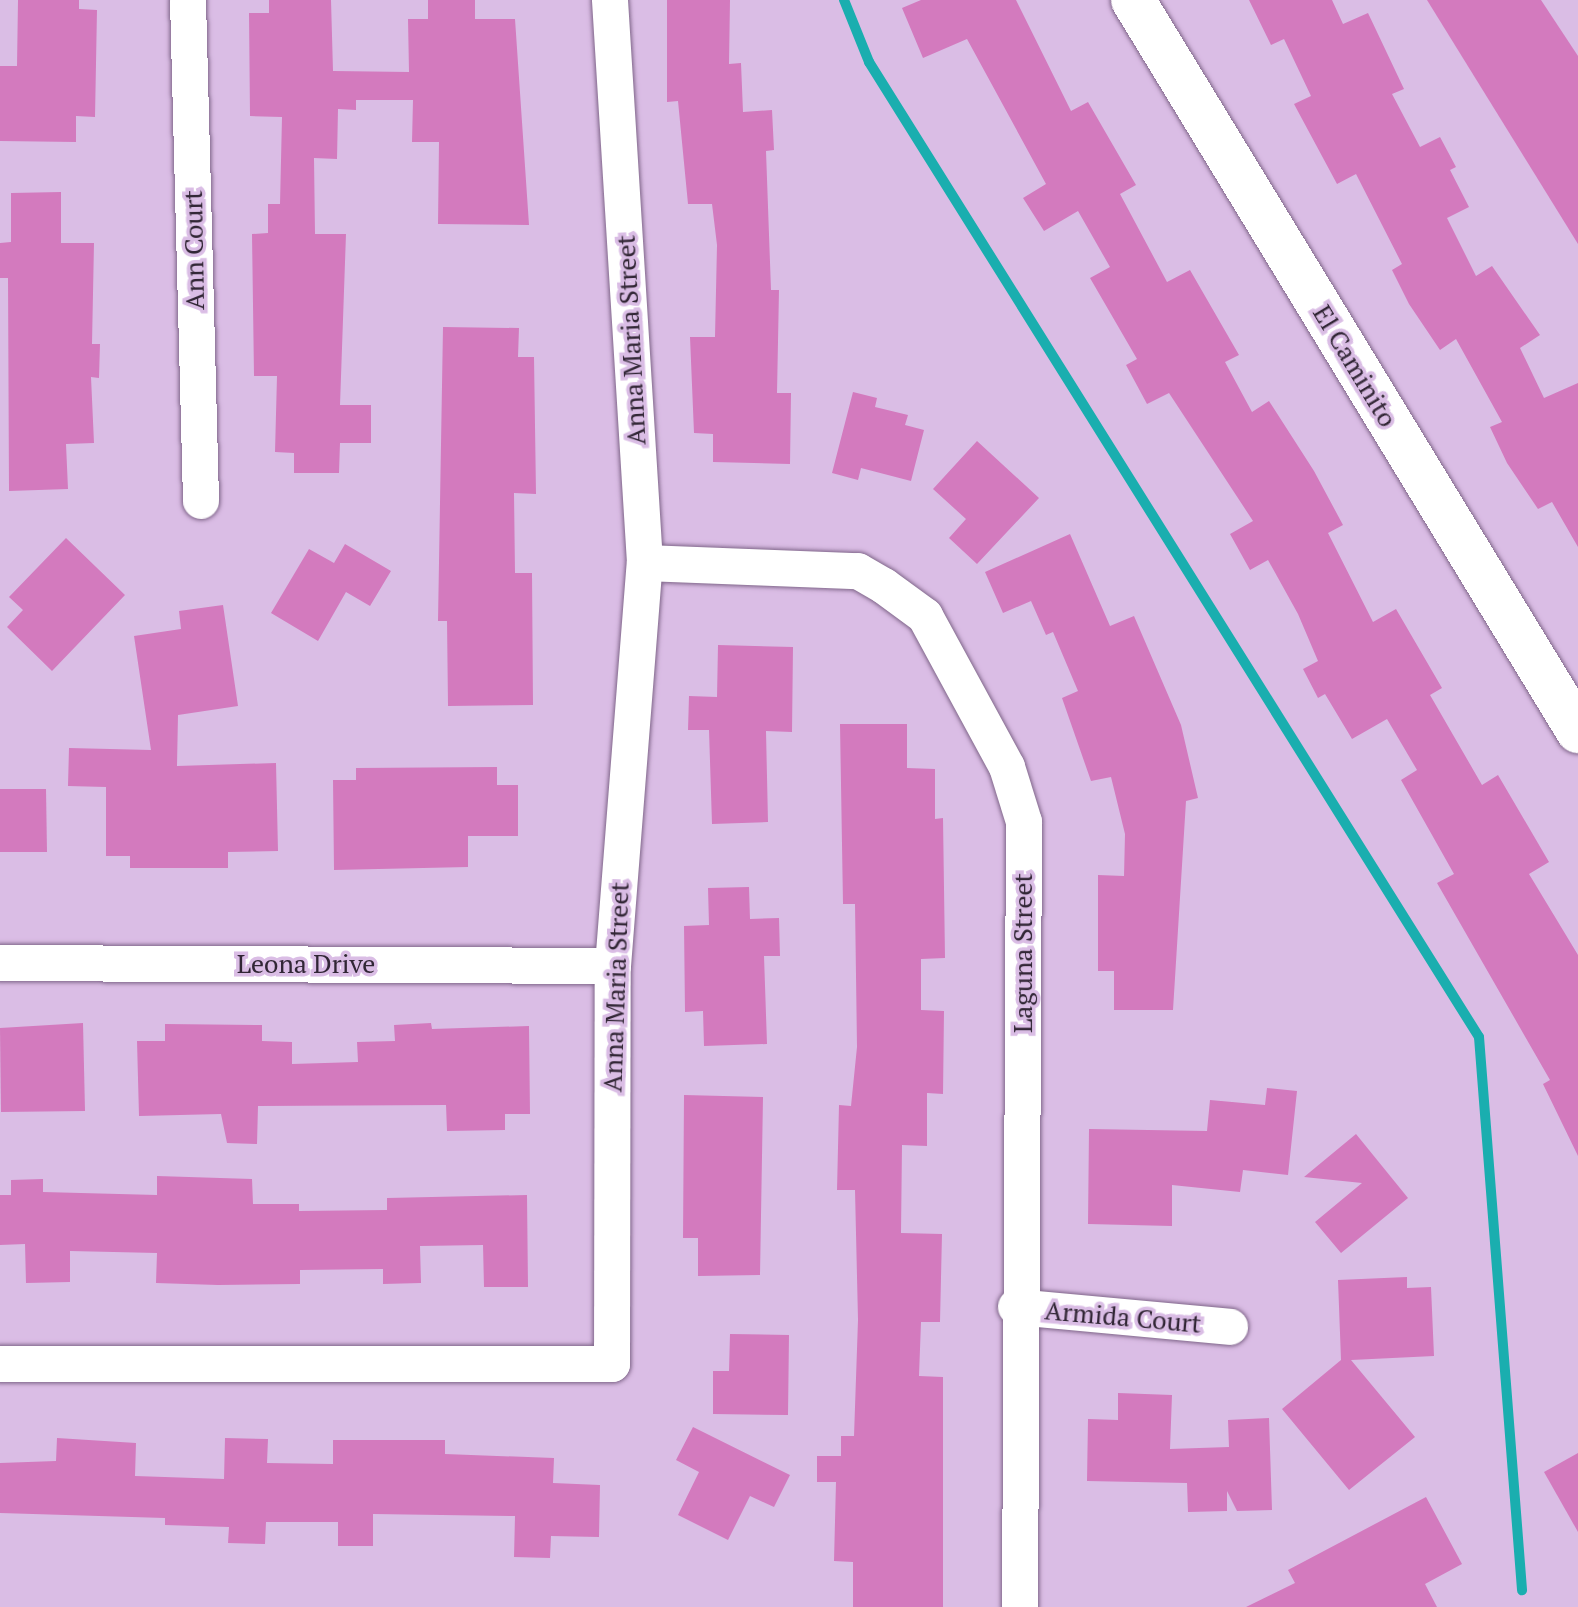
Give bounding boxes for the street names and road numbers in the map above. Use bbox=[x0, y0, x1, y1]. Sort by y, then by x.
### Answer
street label: Ann Court bbox=[177, 190, 211, 310]
street label: Anna Maria Street bbox=[610, 234, 652, 446]
street label: El Caminito bbox=[1306, 299, 1404, 433]
street label: Laguna Street bbox=[1007, 873, 1039, 1033]
street label: Anna Maria Street bbox=[597, 881, 635, 1093]
street label: Leona Drive bbox=[237, 948, 375, 980]
street label: Armida Court bbox=[1043, 1295, 1203, 1339]

